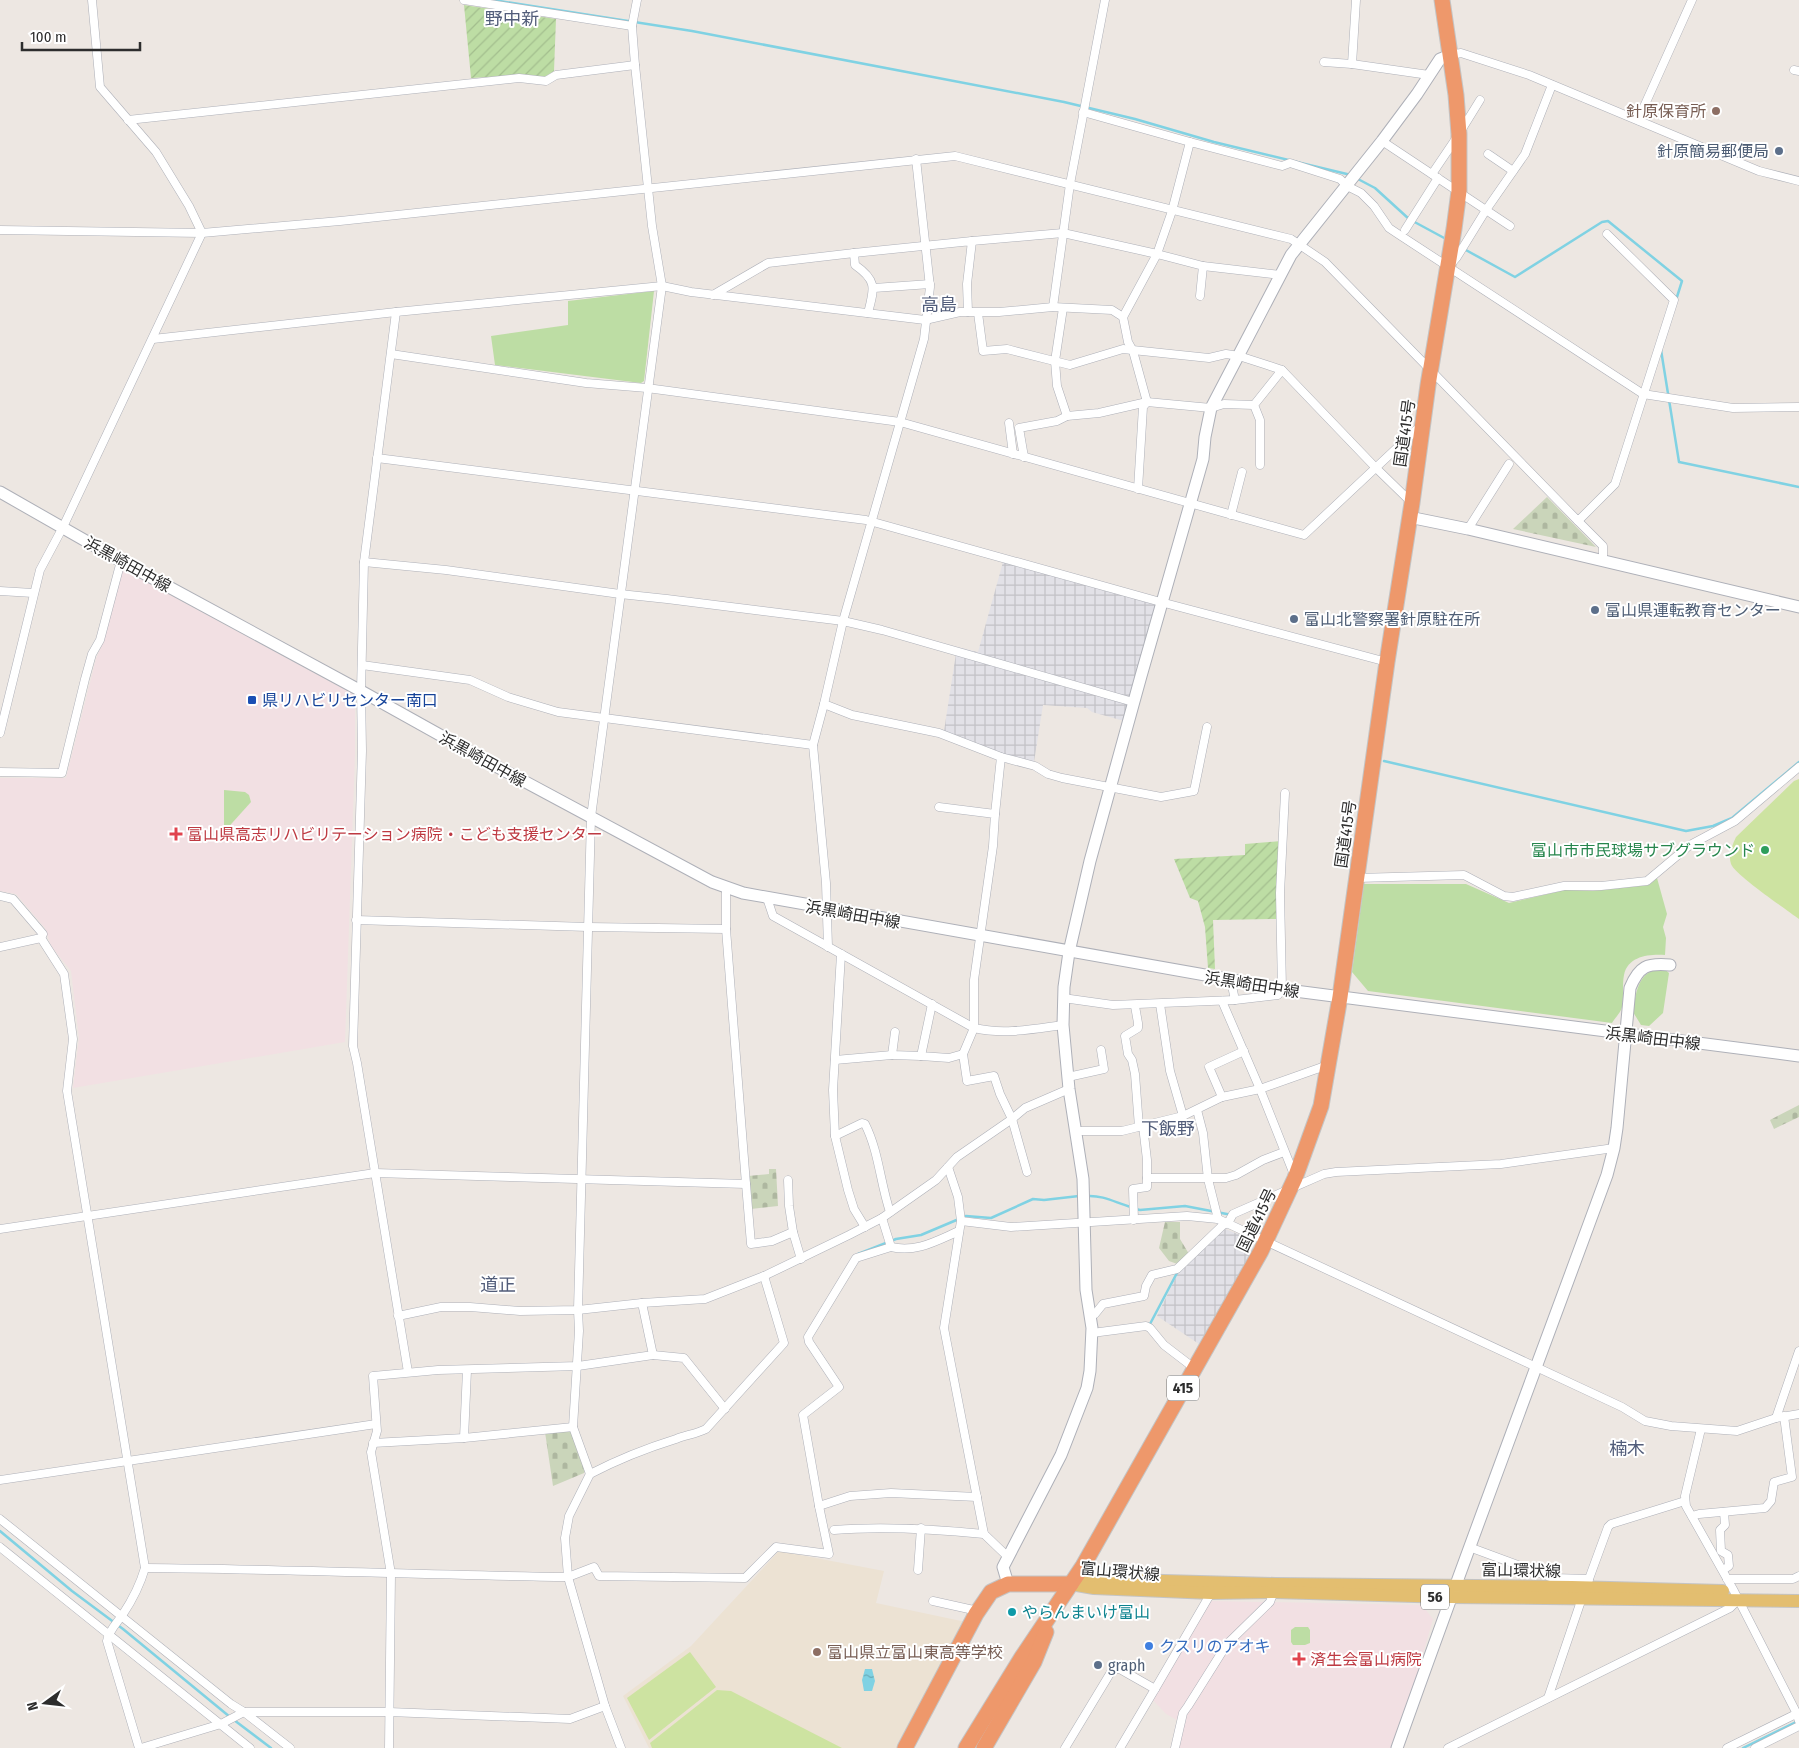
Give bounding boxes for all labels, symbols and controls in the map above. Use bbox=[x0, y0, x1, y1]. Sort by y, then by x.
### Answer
district label: 野中新 bbox=[485, 8, 539, 30]
scale bar bbox=[22, 20, 140, 52]
text: 100 m bbox=[30, 28, 67, 46]
place label: 針原保育所 bbox=[1626, 102, 1706, 121]
marker: 針原保育所 bbox=[1710, 105, 1722, 117]
place label: 針原簡易郵便局 bbox=[1657, 142, 1769, 161]
marker: 針原簡易郵便局 bbox=[1773, 145, 1785, 157]
district label: 高島 bbox=[921, 294, 957, 316]
street label: 国道415号 bbox=[1390, 398, 1419, 468]
street label: 浜黒崎田中線 bbox=[81, 533, 174, 596]
place label: 富山県運転教育センター bbox=[1605, 601, 1781, 620]
marker: 富山県運転教育センター bbox=[1589, 604, 1601, 616]
place label: 富山北警察署針原駐在所 bbox=[1304, 610, 1480, 629]
marker: 富山北警察署針原駐在所 bbox=[1288, 613, 1300, 625]
place label: 県リハビリセンター南口 bbox=[262, 691, 438, 710]
marker: 県リハビリセンター南口 bbox=[246, 694, 258, 706]
street label: 浜黒崎田中線 bbox=[436, 728, 529, 791]
street label: 国道415号 bbox=[1331, 799, 1360, 869]
place label: 富山県高志リハビリテーション病院・こども支援センター bbox=[187, 825, 603, 844]
marker: 富山県高志リハビリテーション病院・こども支援センター bbox=[169, 827, 183, 841]
place label: 富山市市民球場サブグラウンド bbox=[1531, 841, 1755, 860]
marker: 富山市市民球場サブグラウンド bbox=[1759, 844, 1771, 856]
street label: 浜黒崎田中線 bbox=[804, 897, 902, 932]
street label: 浜黒崎田中線 bbox=[1203, 968, 1301, 1001]
street label: 浜黒崎田中線 bbox=[1604, 1023, 1702, 1054]
district label: 下飯野 bbox=[1141, 1118, 1195, 1140]
street label: 国道415号 bbox=[1233, 1185, 1280, 1255]
district label: 道正 bbox=[480, 1274, 516, 1296]
road number: 415 bbox=[1167, 1376, 1199, 1400]
district label: 楠木 bbox=[1609, 1438, 1645, 1460]
street label: 富山環状線 bbox=[1079, 1559, 1161, 1584]
street label: 富山環状線 bbox=[1481, 1560, 1561, 1581]
road number: 56 bbox=[1421, 1584, 1449, 1610]
place label: やらんまいけ富山 bbox=[1022, 1603, 1150, 1622]
marker: やらんまいけ富山 bbox=[1006, 1606, 1018, 1618]
place label: クスリのアオキ bbox=[1159, 1637, 1271, 1656]
marker: クスリのアオキ bbox=[1143, 1640, 1155, 1652]
place label: 富山県立富山東高等学校 bbox=[827, 1643, 1003, 1662]
marker: 富山県立富山東高等学校 bbox=[811, 1646, 823, 1658]
place label: 済生会富山病院 bbox=[1310, 1650, 1422, 1669]
marker: 済生会富山病院 bbox=[1292, 1652, 1306, 1666]
place label: graph bbox=[1108, 1656, 1145, 1675]
marker: graph bbox=[1092, 1659, 1104, 1671]
north arrow bbox=[20, 1678, 70, 1728]
text: N bbox=[24, 1700, 42, 1712]

